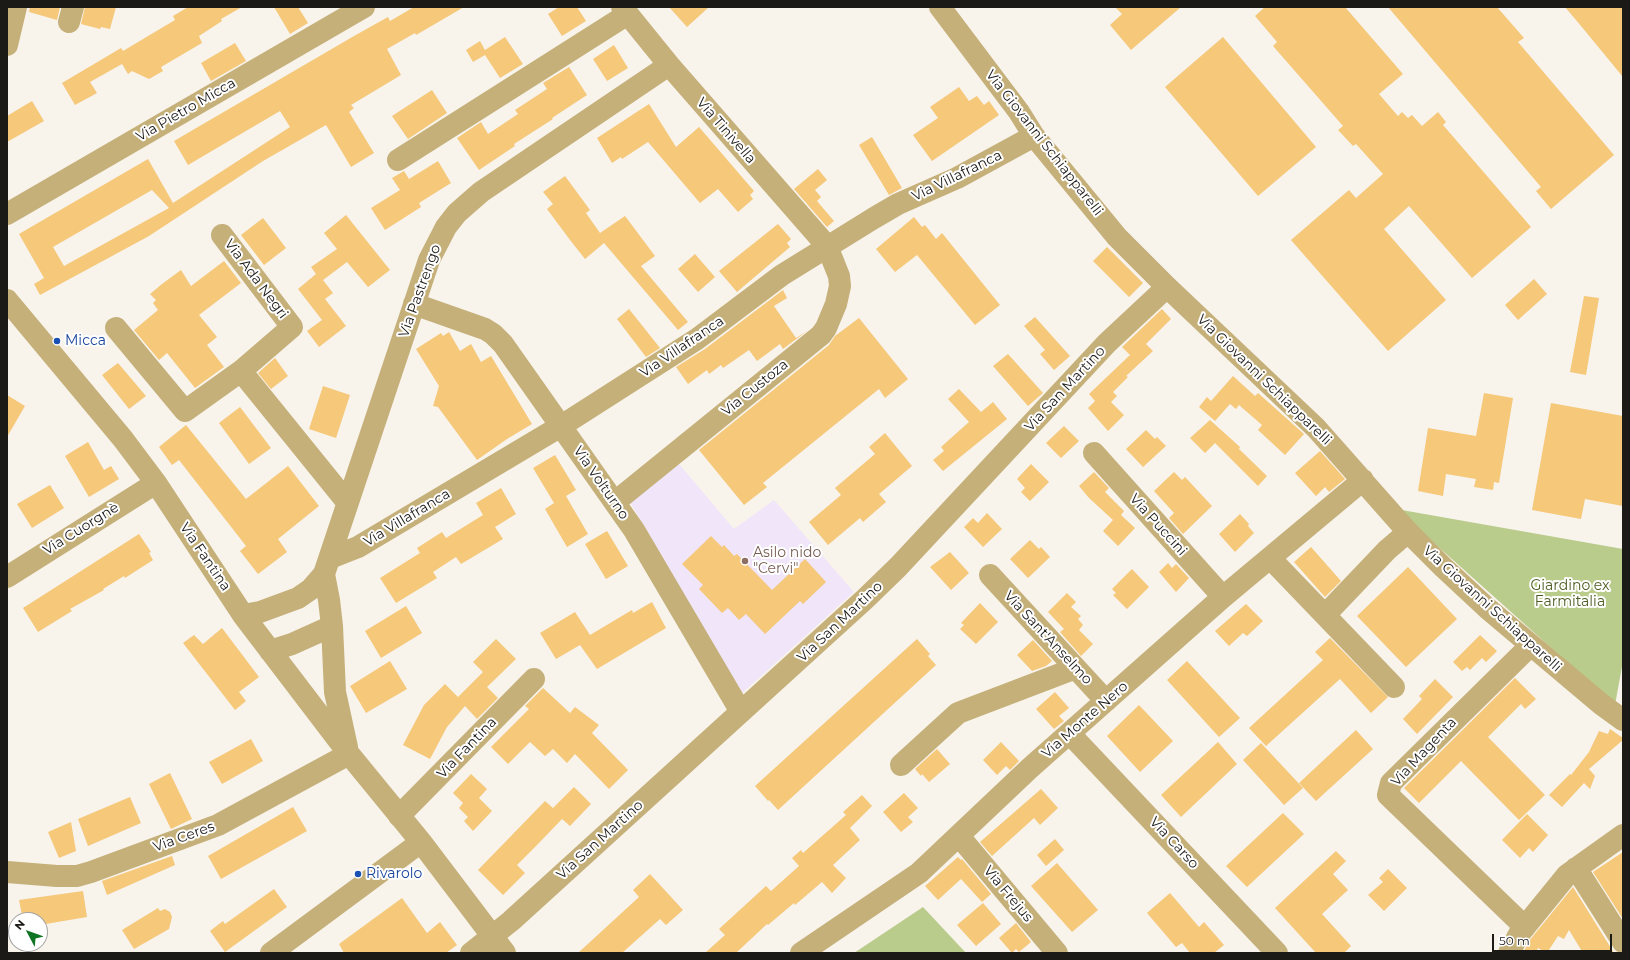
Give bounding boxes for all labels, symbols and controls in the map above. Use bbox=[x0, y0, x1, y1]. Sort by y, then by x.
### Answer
street label: Via Giovanni Schiapparelli bbox=[982, 67, 1106, 219]
street label: Via Pietro Micca bbox=[133, 75, 239, 145]
street label: Via Tinivella bbox=[693, 95, 759, 167]
street label: Via Villafranca bbox=[909, 147, 1005, 205]
street label: Via Ada Negri bbox=[221, 236, 291, 322]
street label: Via Pastrengo bbox=[395, 242, 445, 340]
street label: Via Giovanni Schiapparelli bbox=[1193, 311, 1335, 449]
street label: Via Villafranca bbox=[637, 313, 727, 381]
place label: Micca bbox=[65, 333, 106, 349]
marker: Micca bbox=[52, 336, 62, 346]
street label: Via San Martino bbox=[1021, 343, 1109, 435]
street label: Via Custoza bbox=[718, 356, 792, 420]
street label: Via Volturno bbox=[570, 443, 632, 523]
street label: Via Villafranca bbox=[361, 486, 453, 550]
street label: Via Puccini bbox=[1126, 491, 1190, 559]
street label: Via Cuorgnè bbox=[40, 499, 122, 559]
street label: Via Fantina bbox=[176, 520, 234, 594]
street label: Via Giovanni Schiapparelli bbox=[1419, 542, 1565, 676]
place label: Asilo nido "Cervi" bbox=[753, 545, 821, 578]
marker: Asilo nido "Cervi" bbox=[740, 556, 750, 566]
street label: Via San Martino bbox=[794, 578, 886, 666]
park label: Giardino ex Farmitalia bbox=[1530, 578, 1610, 610]
street label: Via Sant'Anselmo bbox=[1000, 588, 1096, 688]
street label: Via Monte Nero bbox=[1039, 678, 1131, 762]
street label: Via Fantina bbox=[434, 714, 500, 782]
street label: Via Magenta bbox=[1388, 714, 1460, 790]
street label: Via San Martino bbox=[553, 797, 647, 883]
street label: Via Carso bbox=[1146, 814, 1202, 872]
street label: Via Ceres bbox=[151, 818, 217, 856]
street label: Via Frejus bbox=[980, 863, 1036, 925]
place label: Rivarolo bbox=[366, 866, 422, 882]
marker: Rivarolo bbox=[353, 869, 363, 879]
north arrow bbox=[8, 912, 48, 952]
text: N bbox=[11, 917, 28, 933]
scale bar bbox=[1494, 926, 1614, 952]
text: 50 m bbox=[1499, 933, 1530, 948]

